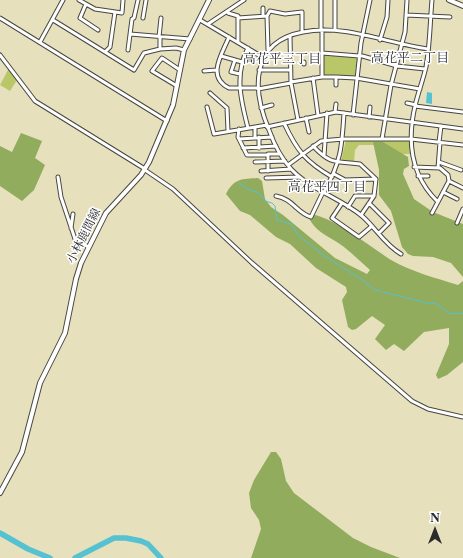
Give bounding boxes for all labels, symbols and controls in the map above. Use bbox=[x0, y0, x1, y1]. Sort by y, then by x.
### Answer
district label: 高花平二丁目 bbox=[371, 50, 449, 66]
district label: 高花平三丁目 bbox=[243, 51, 321, 67]
district label: 高花平四丁目 bbox=[288, 179, 366, 195]
street label: 小林鹿間線 bbox=[64, 206, 104, 266]
north arrow bbox=[415, 510, 455, 550]
text: N bbox=[430, 511, 440, 525]

